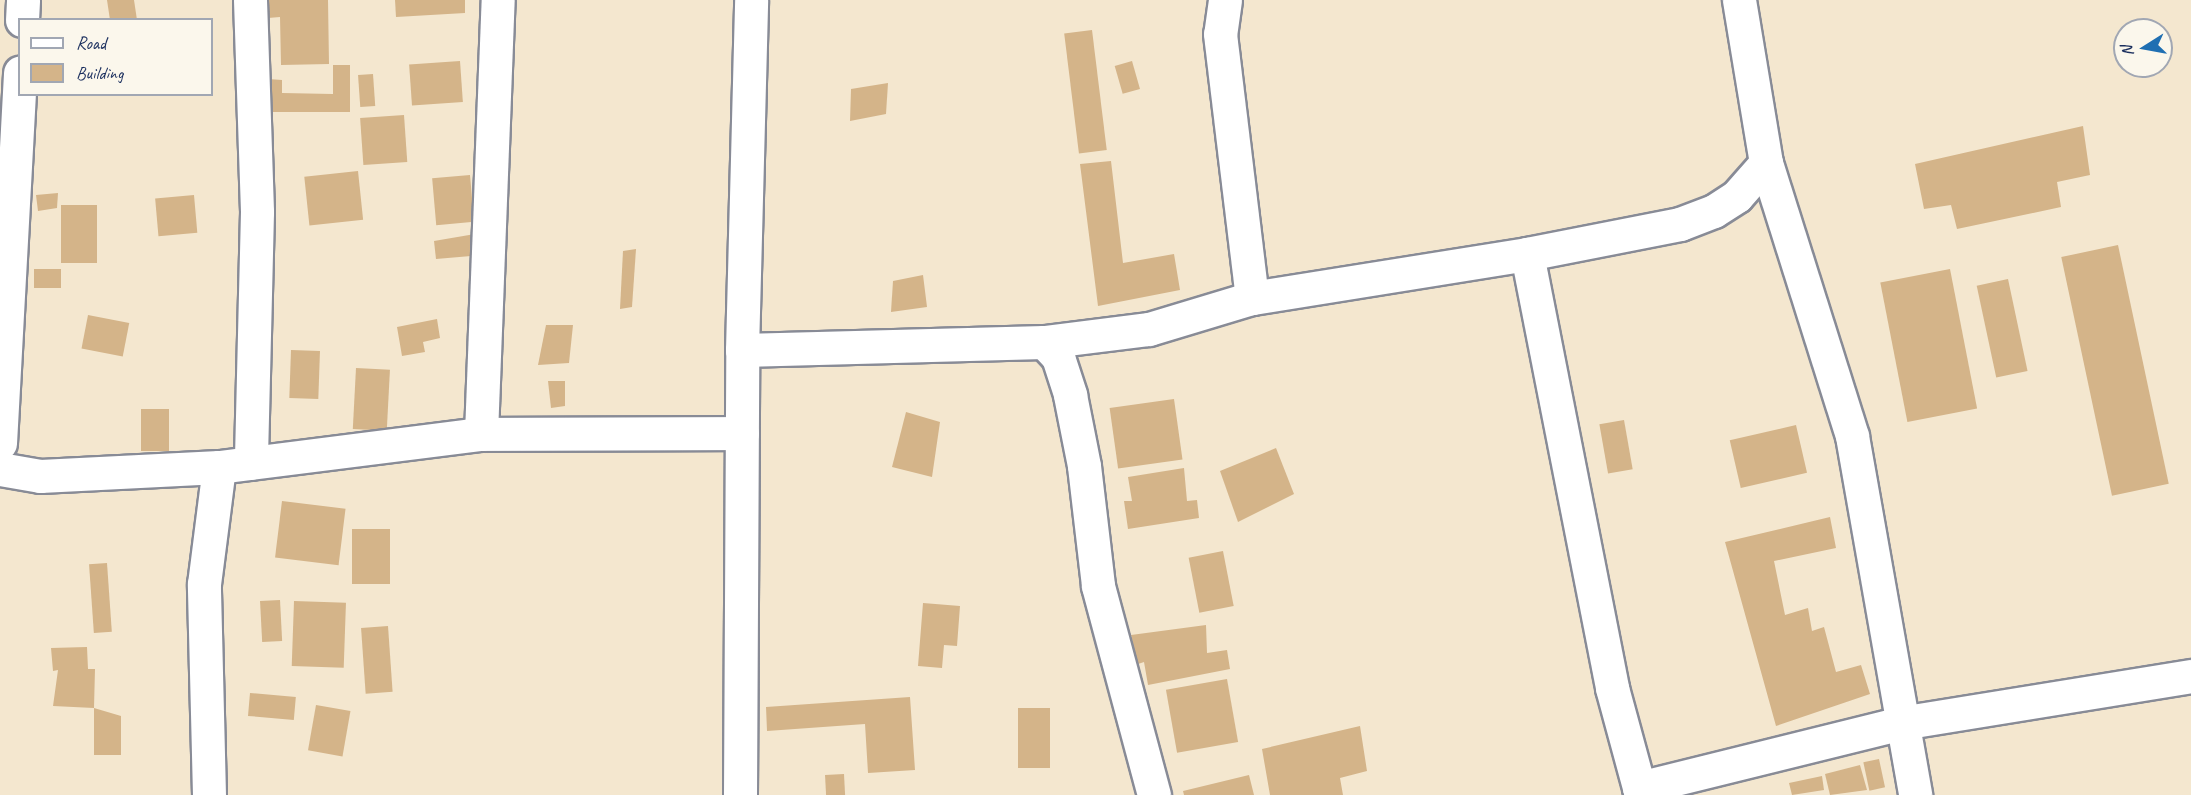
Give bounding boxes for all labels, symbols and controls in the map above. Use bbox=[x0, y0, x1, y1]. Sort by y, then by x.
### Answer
legend bbox=[18, 18, 213, 96]
north arrow bbox=[2113, 18, 2173, 78]
text: Road bbox=[76, 32, 106, 54]
text: N bbox=[2117, 44, 2138, 58]
text: Building bbox=[76, 62, 123, 84]

